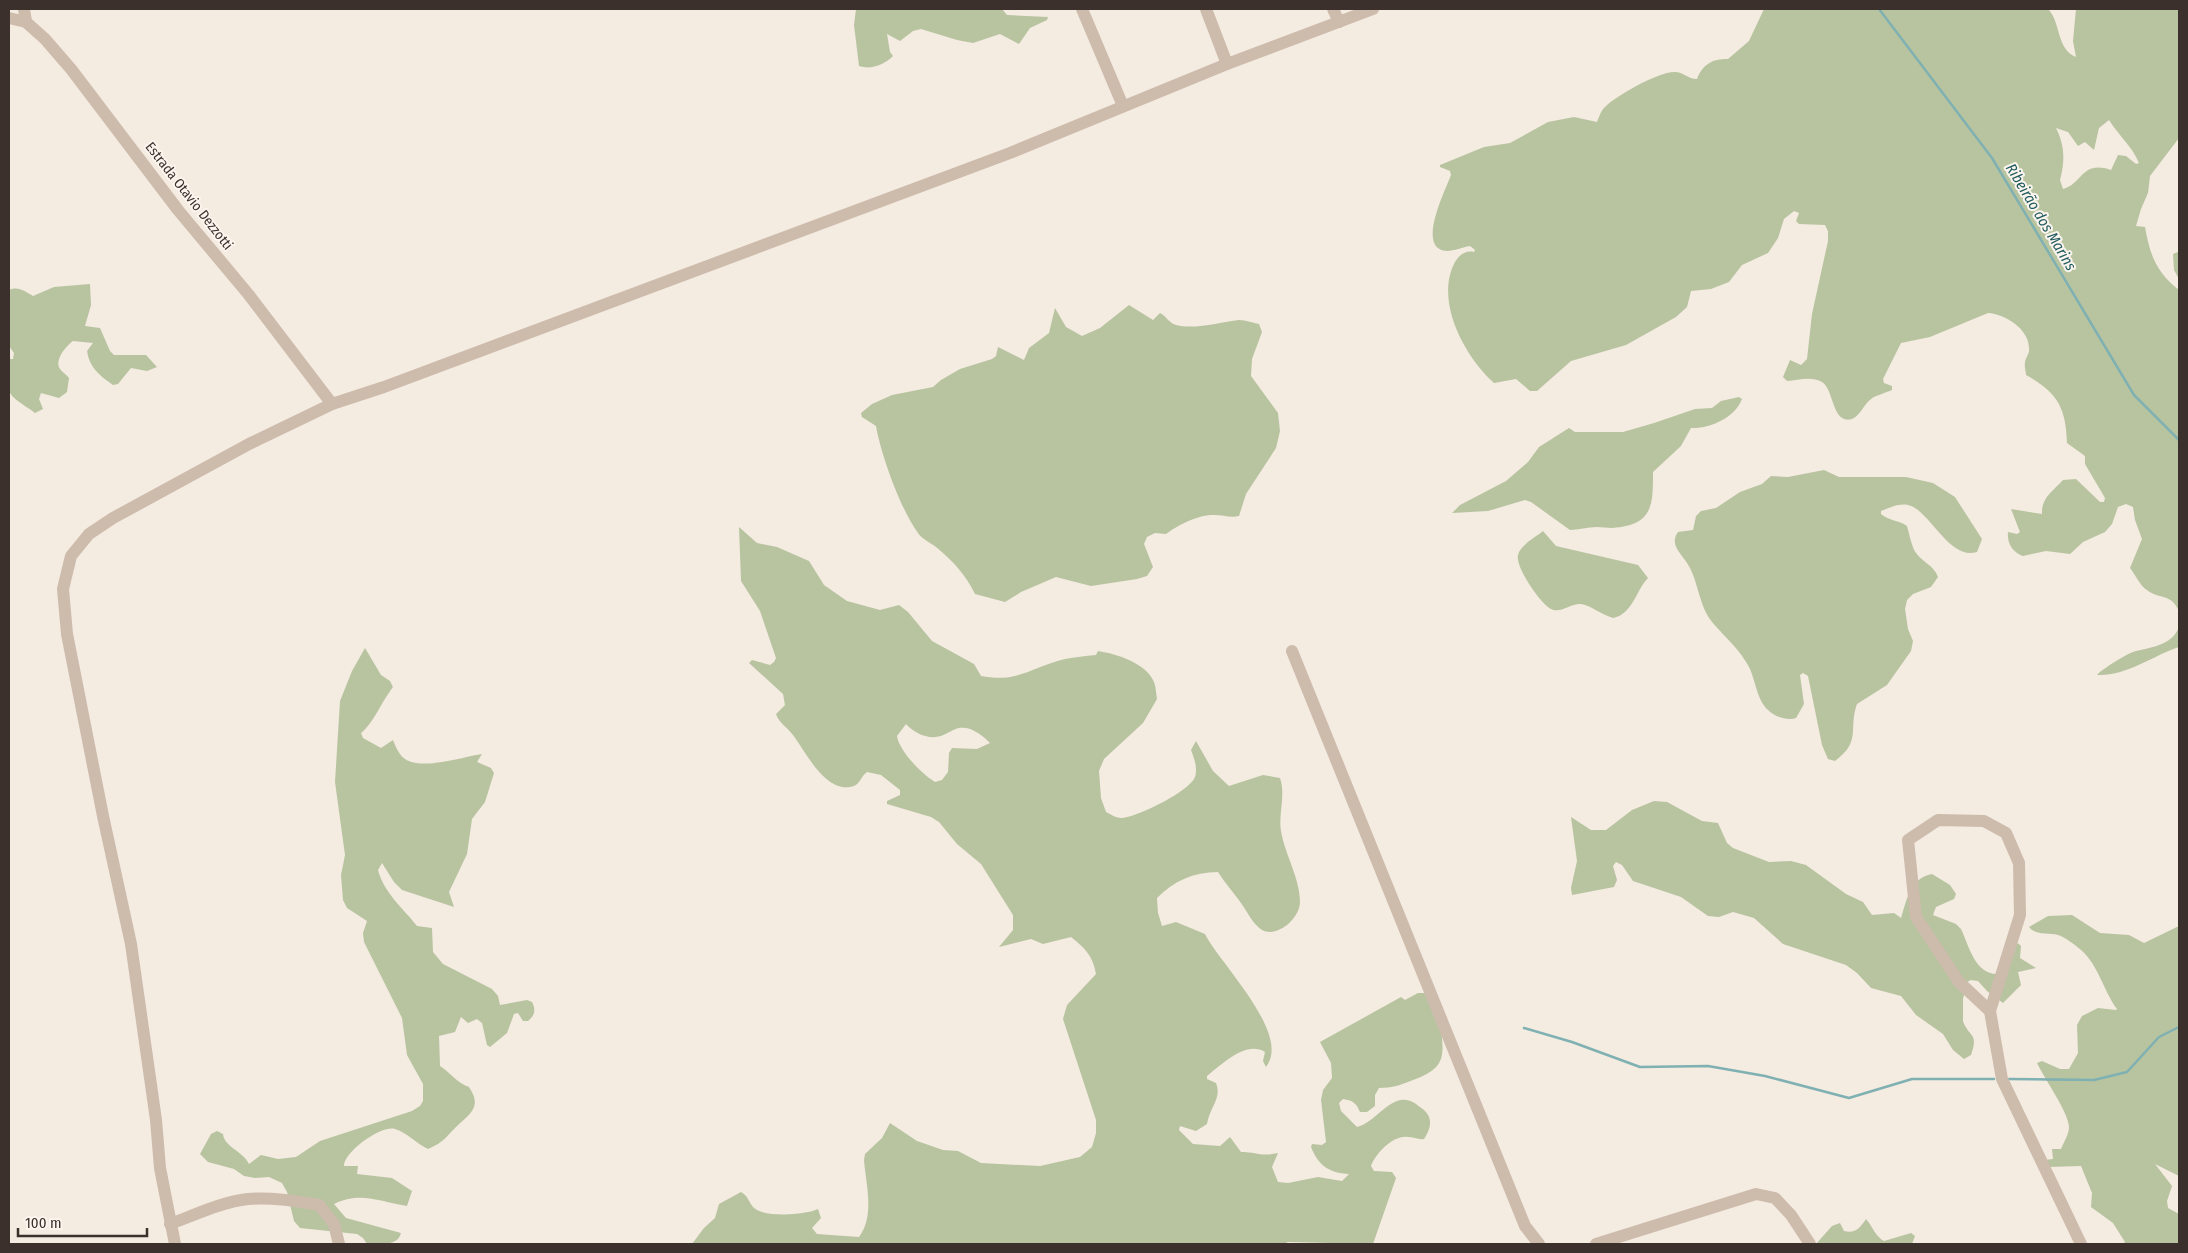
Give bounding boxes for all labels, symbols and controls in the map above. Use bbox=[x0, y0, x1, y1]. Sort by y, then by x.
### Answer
street label: Estrada Otavio Dezzotti bbox=[142, 139, 236, 253]
water label: Ribeirão dos Marins bbox=[2002, 160, 2080, 274]
scale bar bbox=[18, 1206, 146, 1238]
text: 100 m bbox=[25, 1214, 62, 1232]

